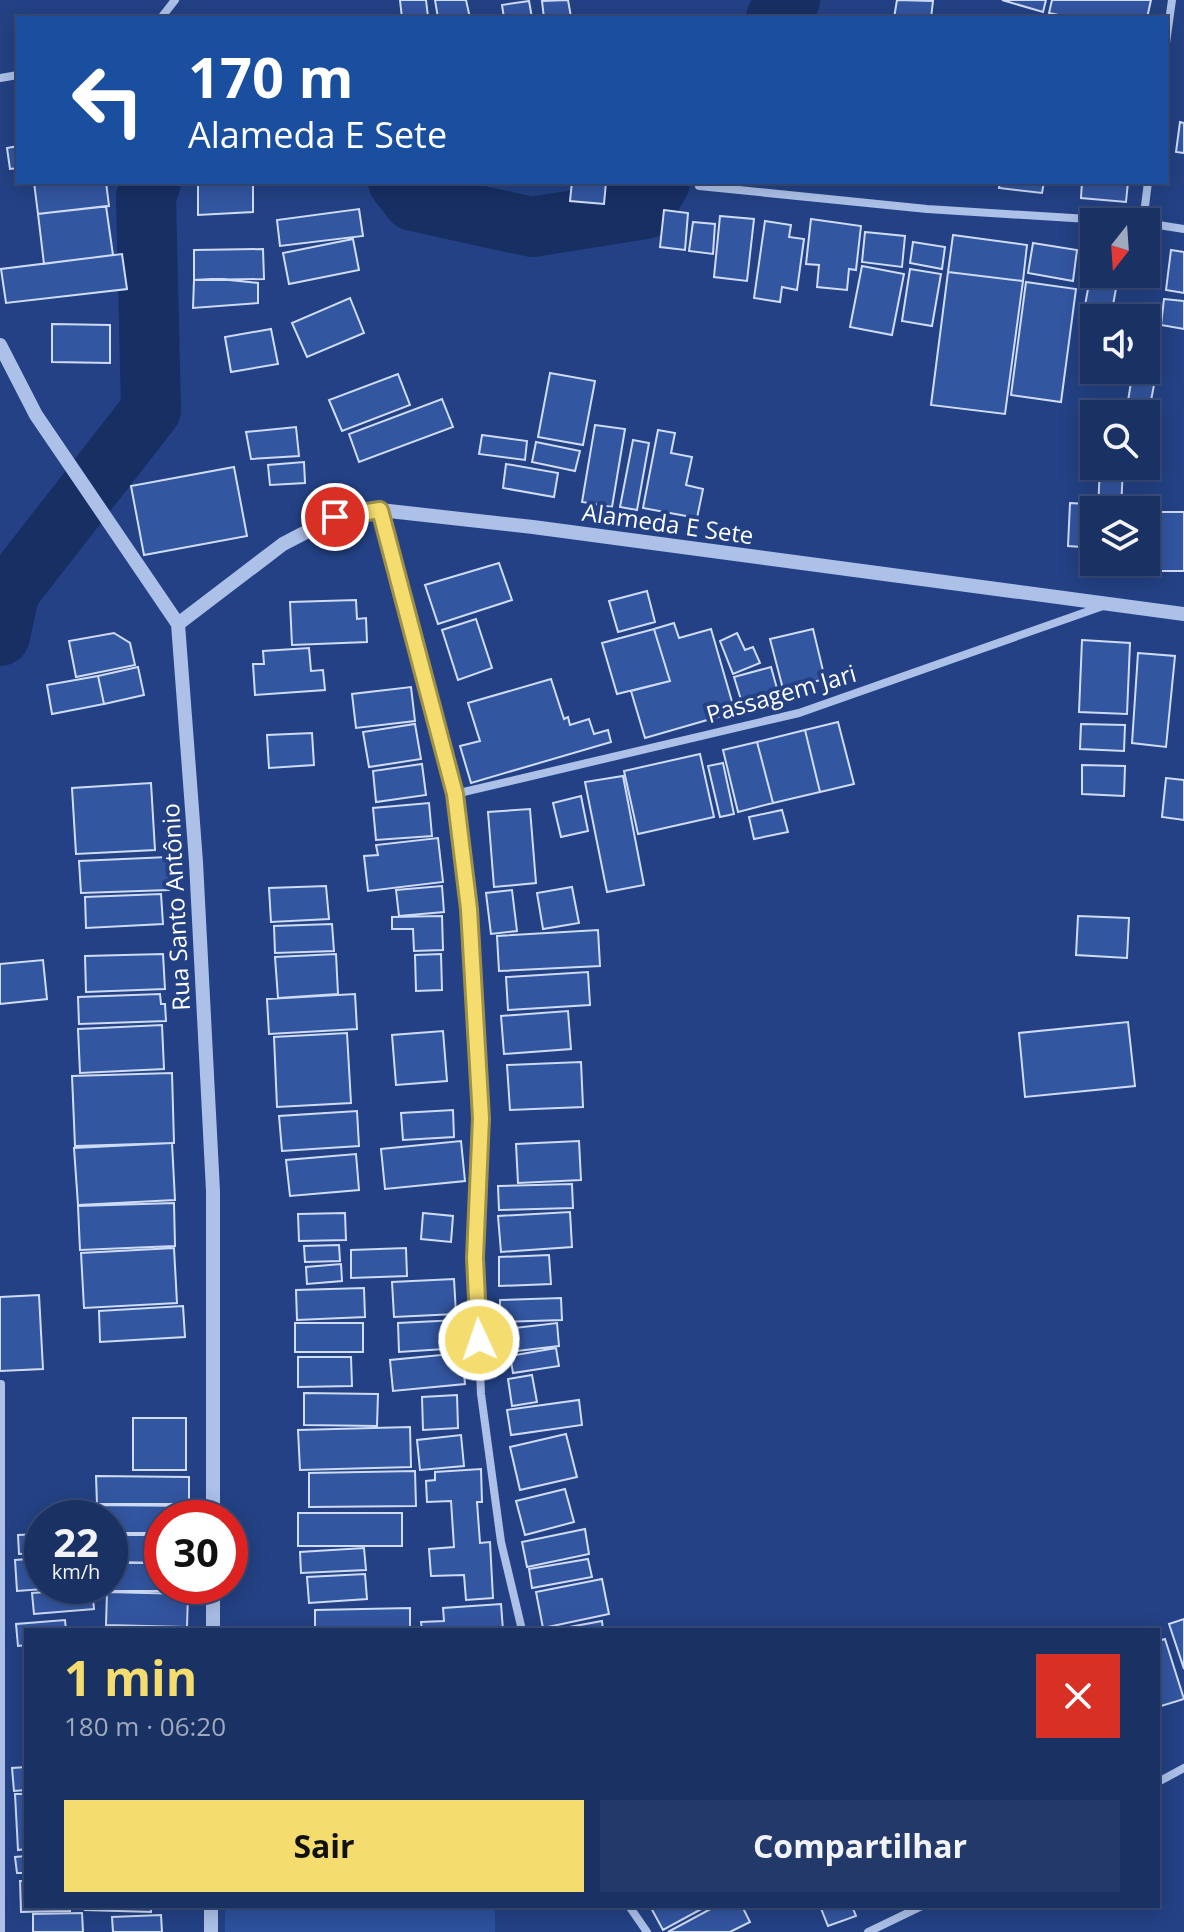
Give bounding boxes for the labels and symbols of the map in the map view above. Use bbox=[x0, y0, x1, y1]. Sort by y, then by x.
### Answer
north arrow bbox=[1080, 208, 1160, 288]
pin bbox=[301, 483, 369, 551]
street label: Alameda E Sete bbox=[580, 495, 756, 551]
street label: Passagem Jari bbox=[702, 656, 860, 730]
street label: Rua Santo Antônio bbox=[153, 802, 197, 1012]
position arrow bbox=[437, 1298, 521, 1382]
speed limit sign: 30 bbox=[144, 1500, 248, 1604]

